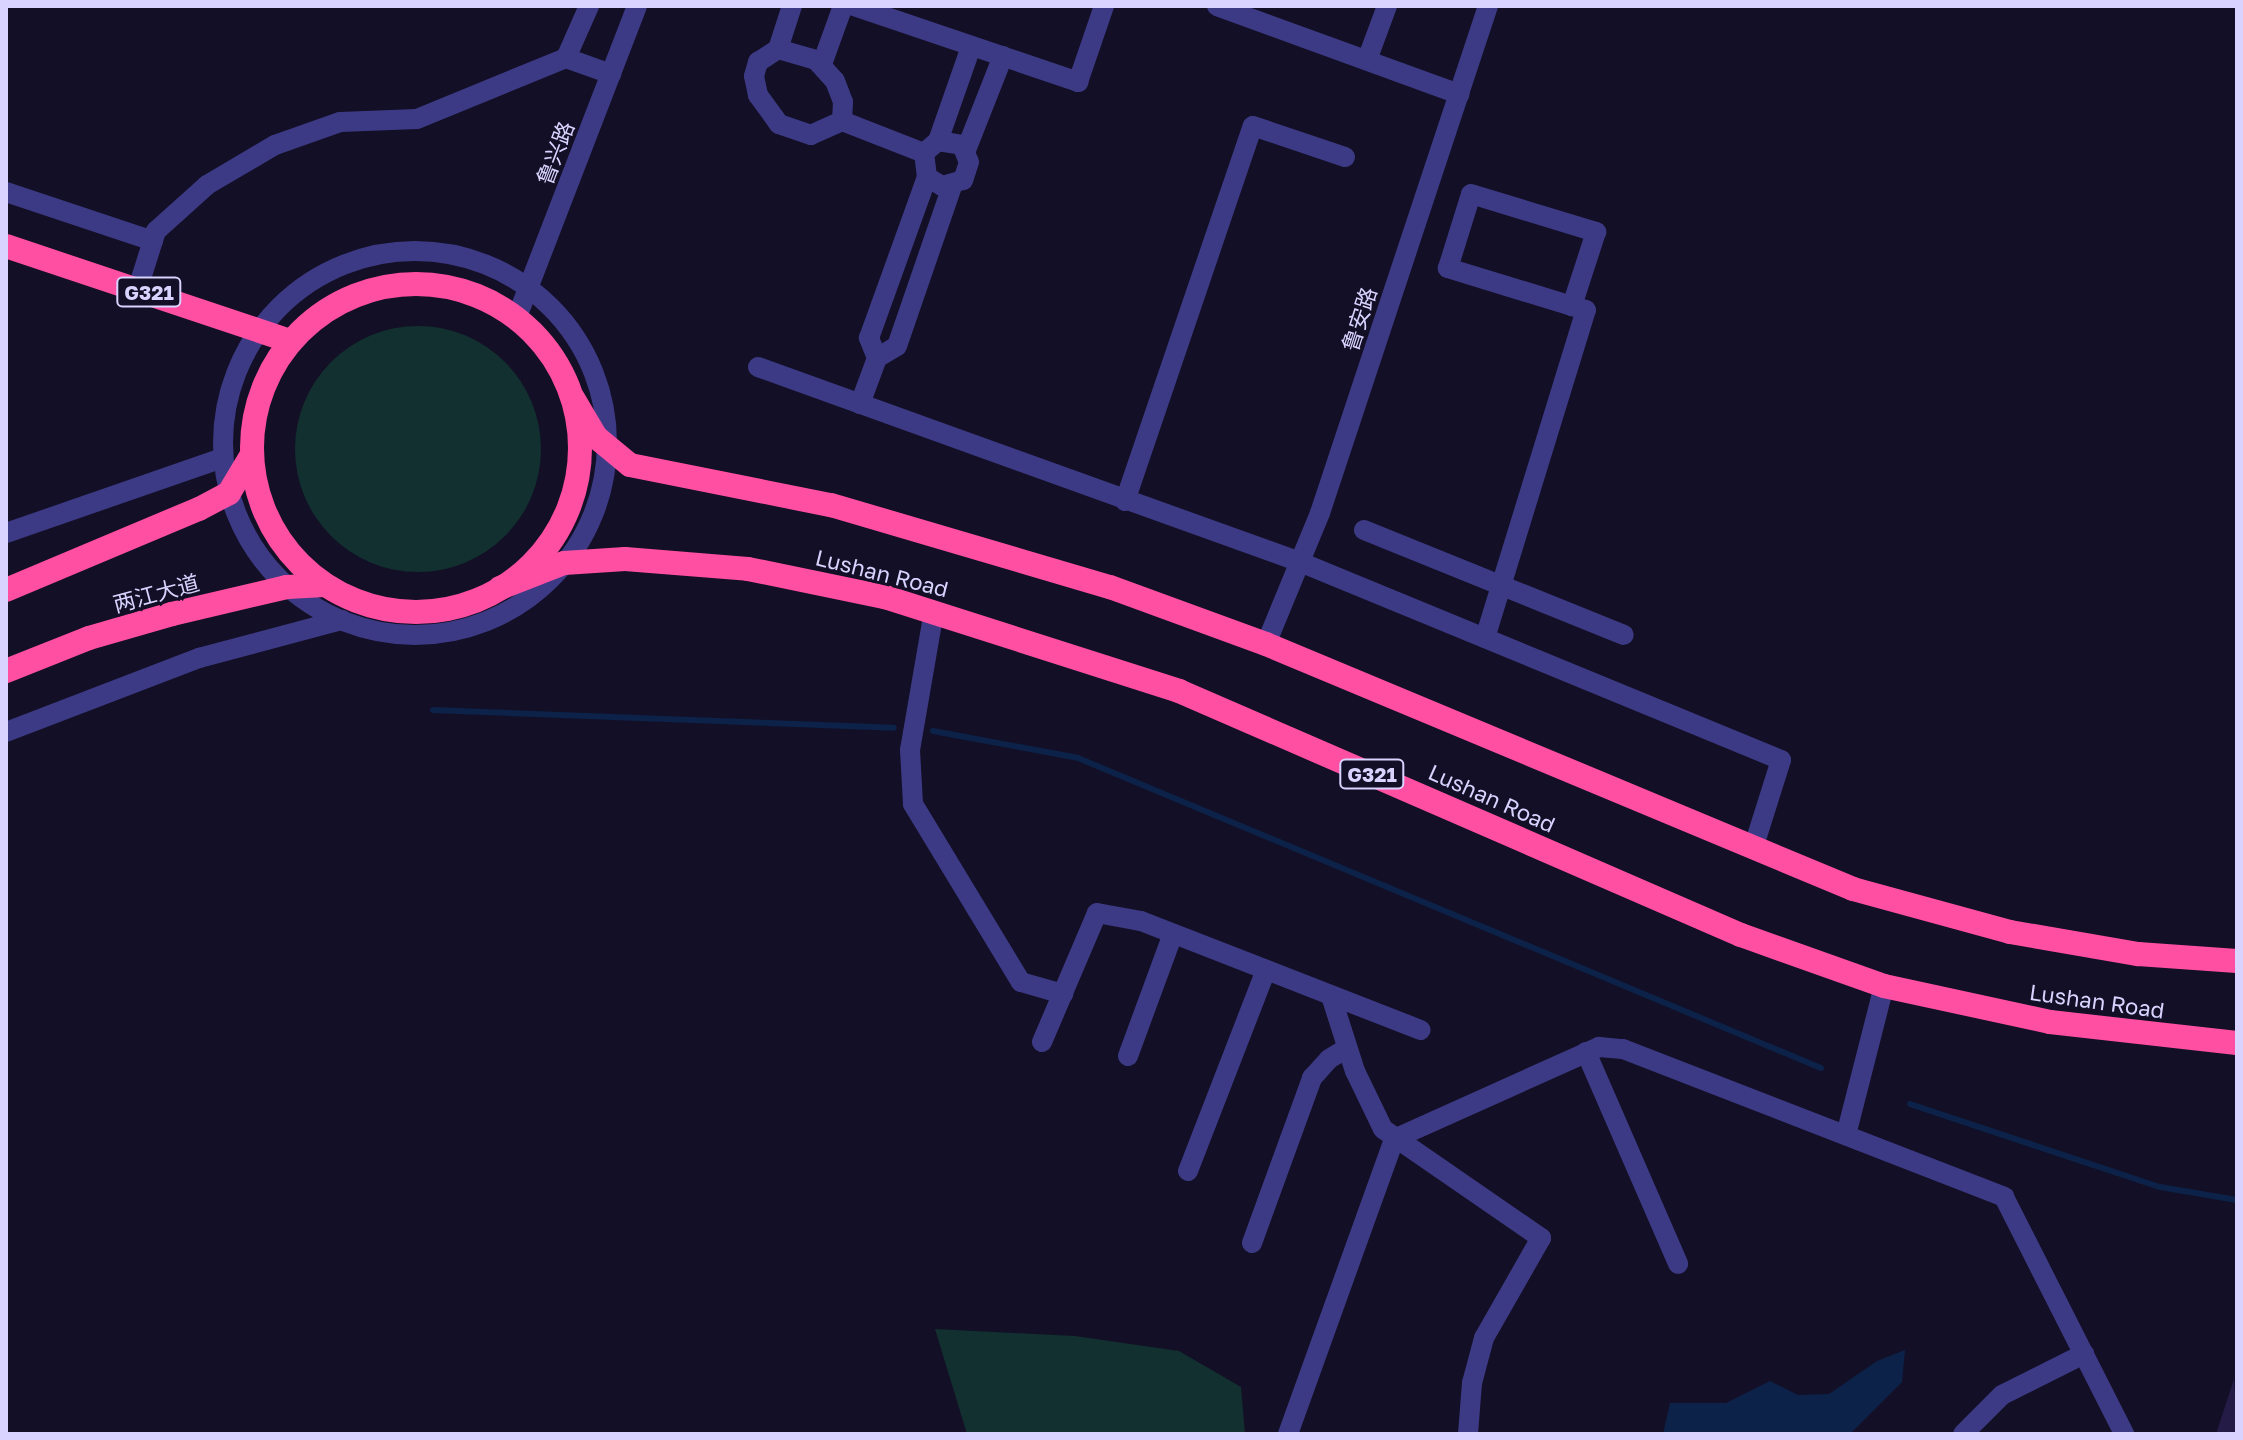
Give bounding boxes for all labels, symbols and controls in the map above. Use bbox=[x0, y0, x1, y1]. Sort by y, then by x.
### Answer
street label: 鲁兴路 bbox=[531, 117, 579, 189]
road number: G321 bbox=[115, 276, 183, 308]
street label: 鲁安路 bbox=[1336, 284, 1382, 354]
street label: Lushan Road bbox=[813, 544, 951, 602]
street label: 两江大道 bbox=[110, 569, 202, 617]
road number: G321 bbox=[1338, 758, 1406, 790]
street label: Lushan Road bbox=[1425, 758, 1559, 838]
street label: Lushan Road bbox=[2028, 978, 2166, 1024]

